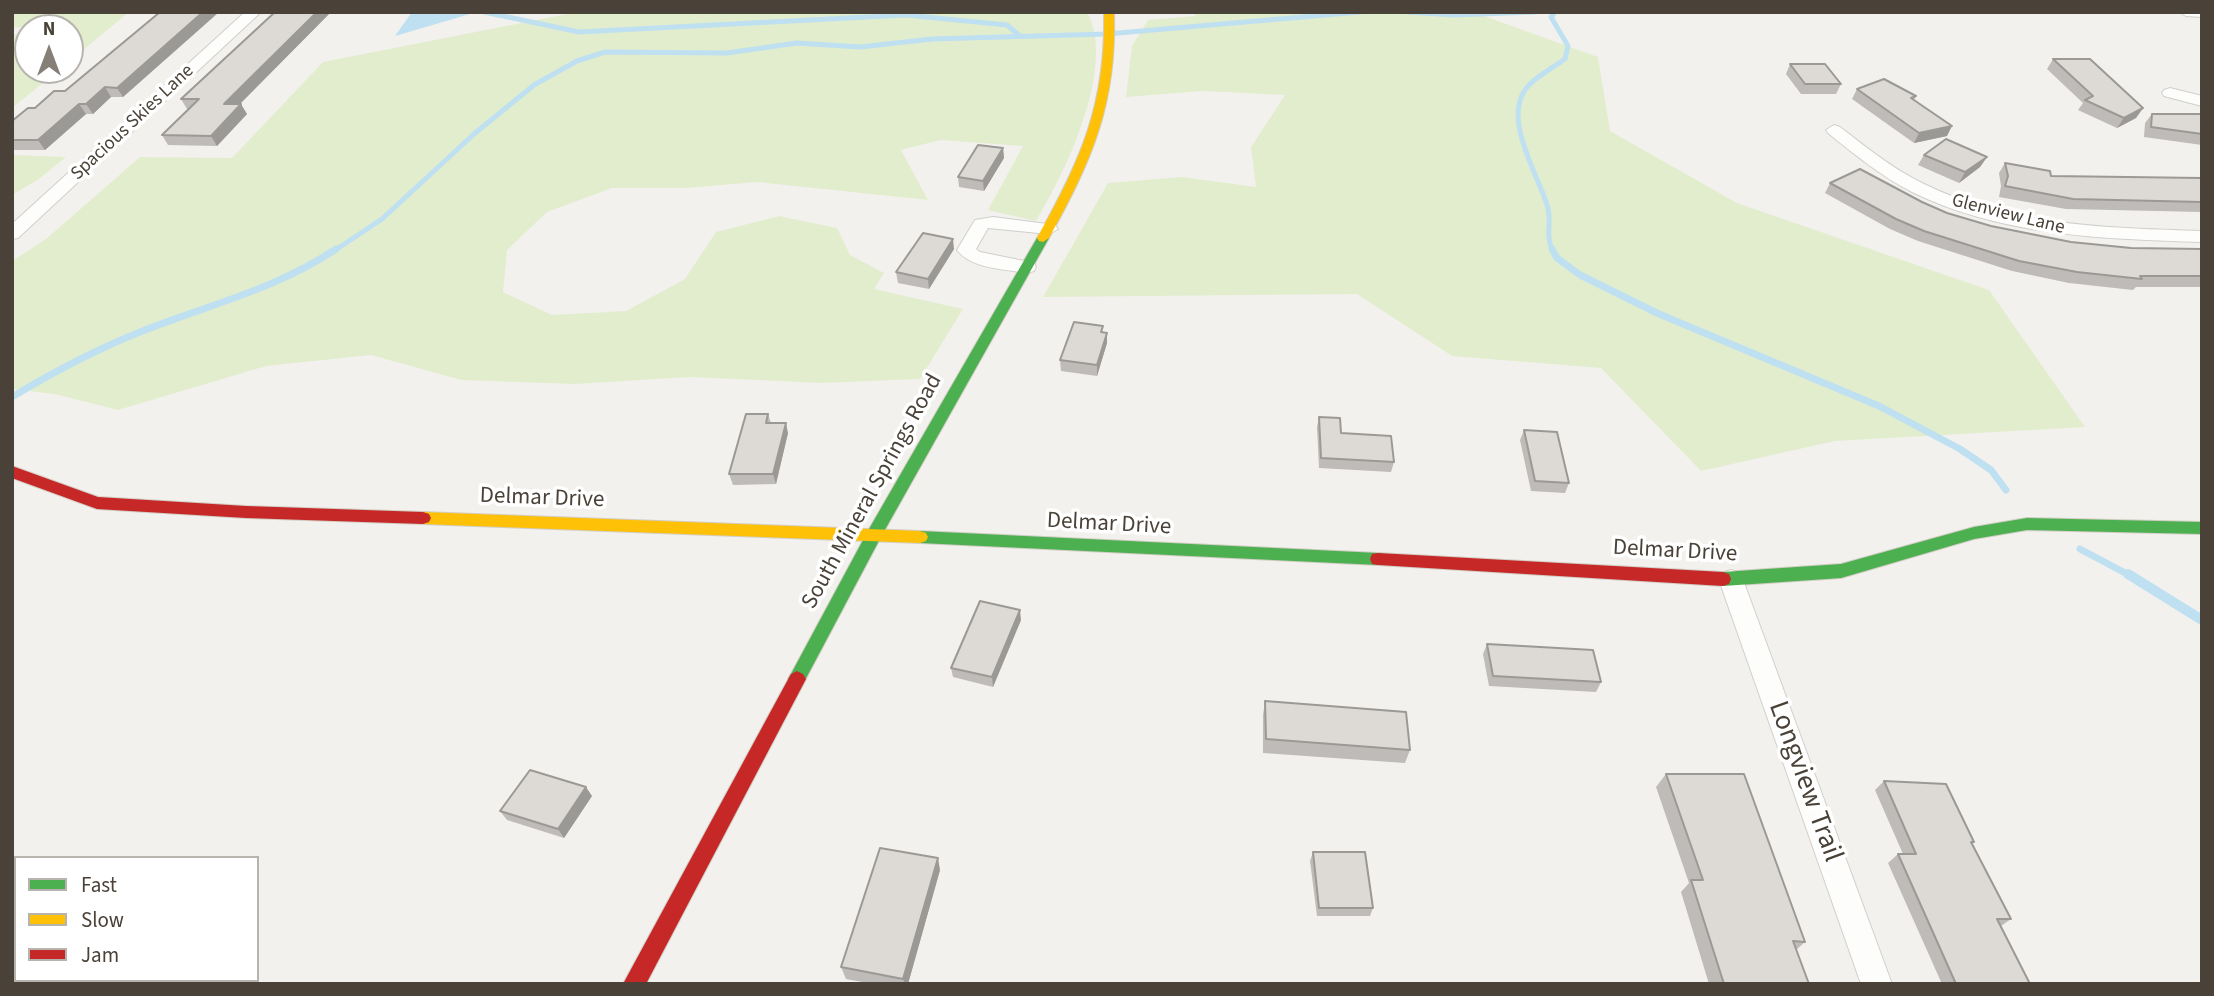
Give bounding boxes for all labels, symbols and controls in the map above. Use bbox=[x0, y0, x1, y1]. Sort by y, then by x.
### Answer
north arrow bbox=[14, 14, 84, 84]
text: N bbox=[43, 16, 55, 43]
street label: Spacious Skies Lane bbox=[67, 60, 199, 186]
street label: Glenview Lane bbox=[1949, 190, 2067, 240]
street label: South Mineral Springs Road bbox=[797, 370, 949, 614]
street label: Delmar Drive bbox=[479, 483, 605, 515]
street label: Delmar Drive bbox=[1046, 508, 1172, 542]
street label: Delmar Drive bbox=[1612, 535, 1738, 569]
street label: Longview Trail bbox=[1759, 697, 1849, 867]
legend bbox=[14, 856, 259, 982]
text: Fast bbox=[81, 870, 117, 900]
text: Slow bbox=[81, 905, 124, 935]
text: Jam bbox=[81, 940, 119, 970]

